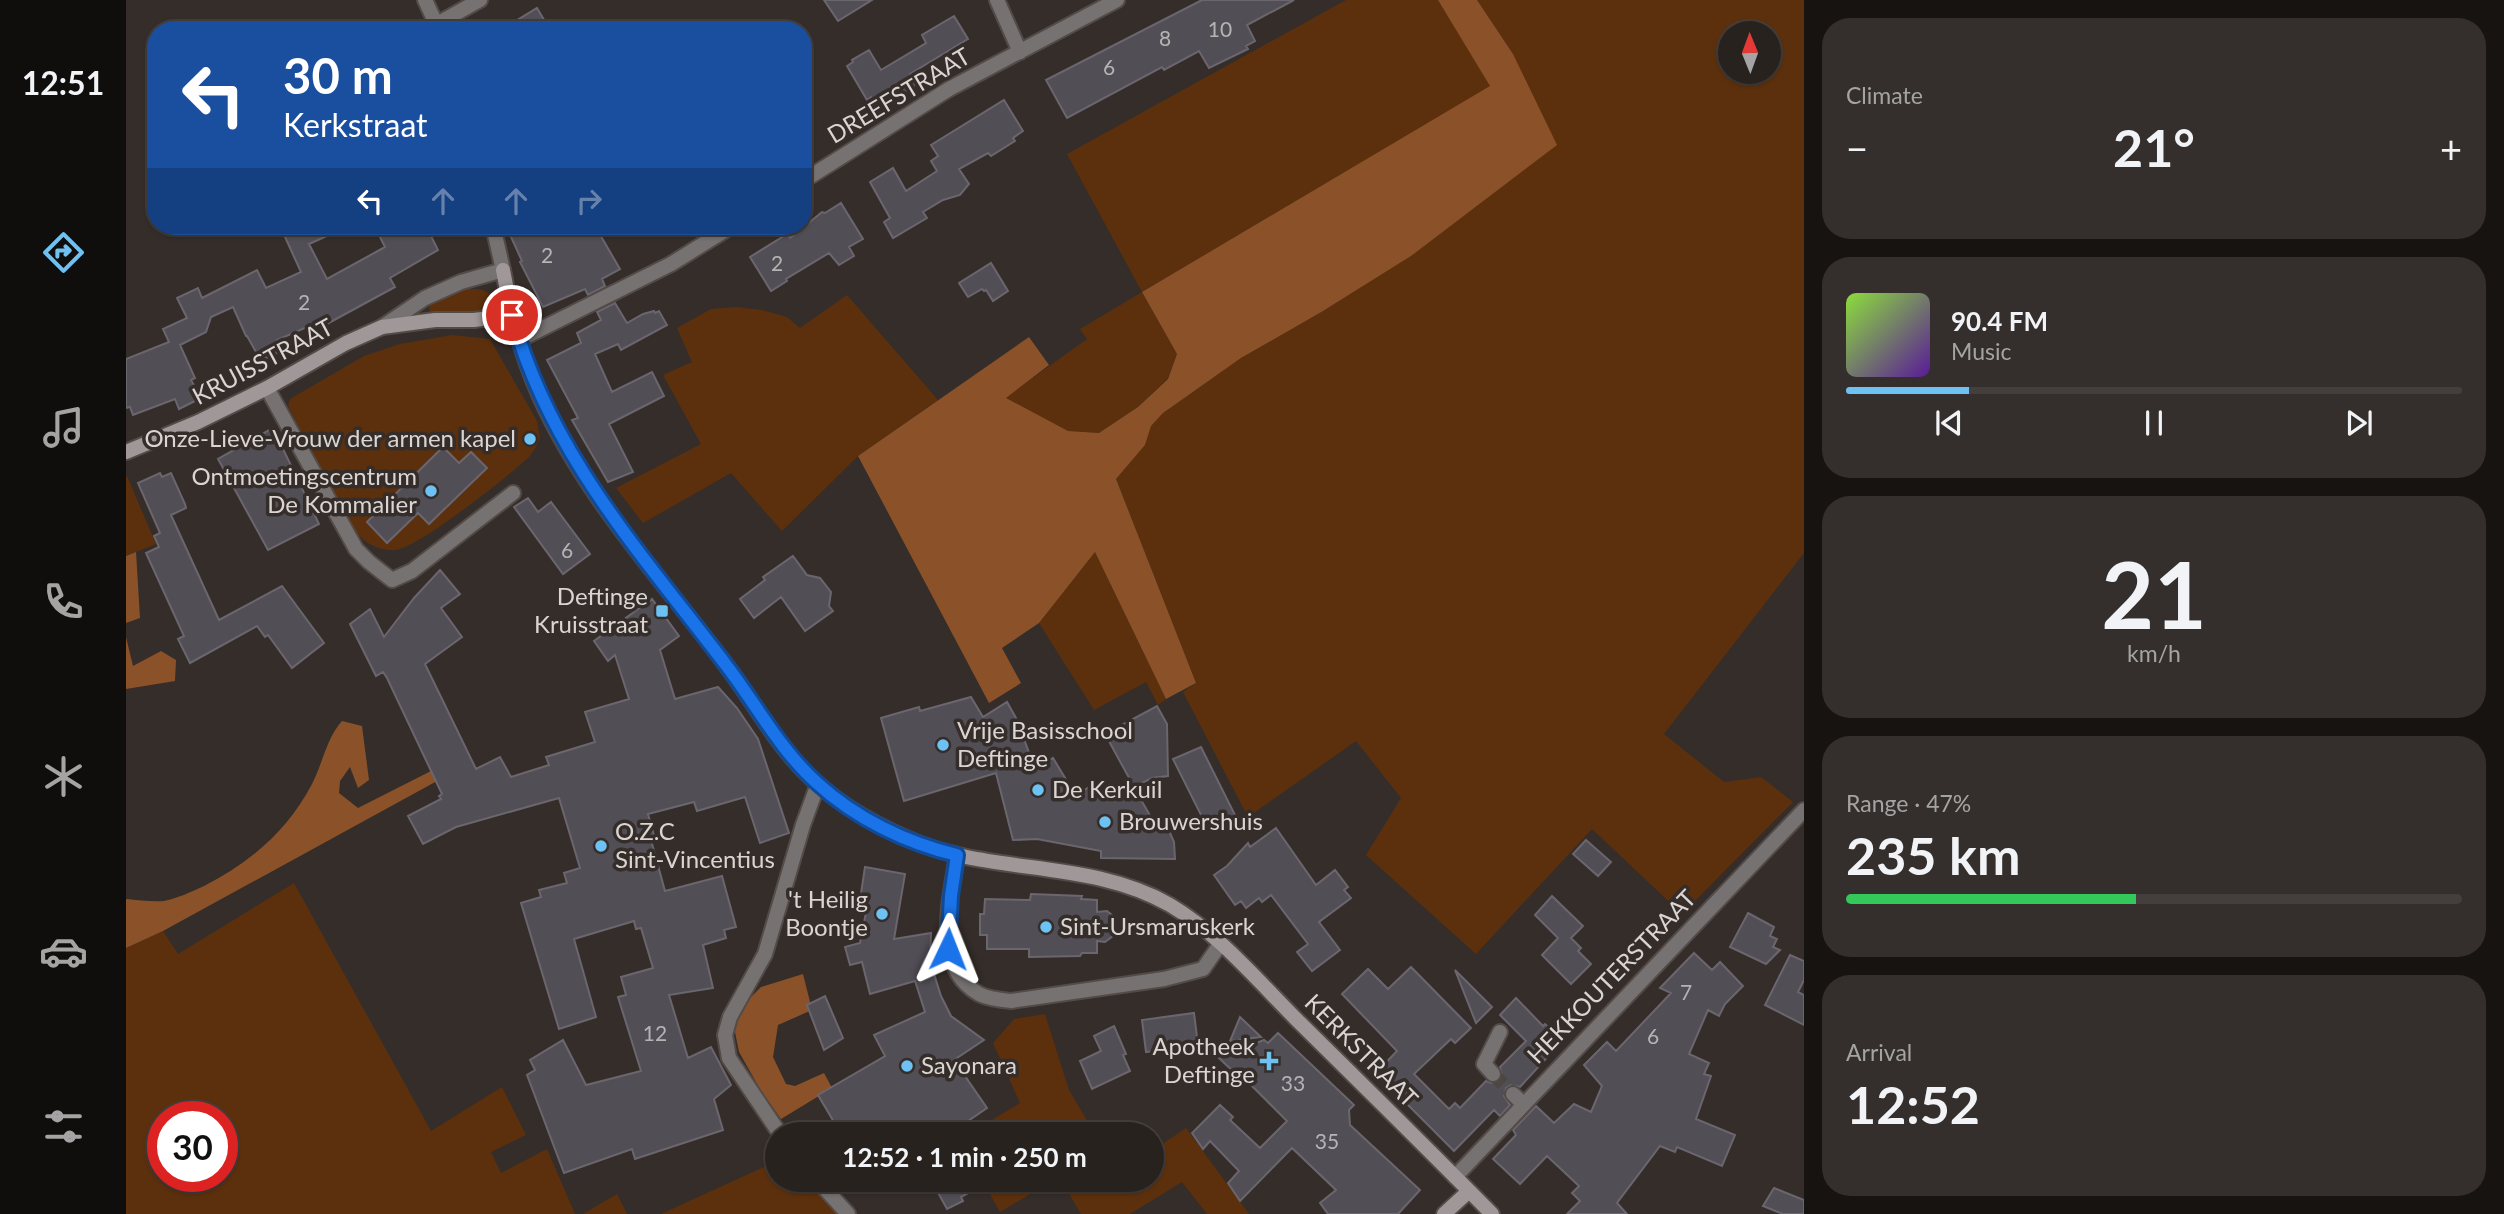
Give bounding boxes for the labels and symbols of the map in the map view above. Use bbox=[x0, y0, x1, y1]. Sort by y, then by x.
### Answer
house number: 10 bbox=[1208, 16, 1232, 41]
north arrow bbox=[1718, 21, 1782, 84]
house number: 8 bbox=[1159, 25, 1171, 50]
street label: DREEFSTRAAT bbox=[822, 41, 975, 149]
house number: 6 bbox=[1103, 54, 1115, 79]
house number: 2 bbox=[541, 242, 553, 267]
house number: 2 bbox=[771, 250, 783, 275]
pin bbox=[482, 285, 542, 345]
house number: 2 bbox=[298, 289, 310, 314]
street label: KRUISSTRAAT bbox=[187, 311, 338, 410]
place label: Onze-Lieve-Vrouw der armen kapel bbox=[144, 423, 516, 452]
marker: Onze-Lieve-Vrouw der armen kapel bbox=[522, 431, 538, 447]
place label: Ontmoetingscentrum De Kommalier bbox=[192, 461, 417, 518]
marker: Ontmoetingscentrum De Kommalier bbox=[423, 483, 439, 499]
house number: 6 bbox=[561, 537, 573, 562]
place label: Deftinge Kruisstraat bbox=[534, 581, 648, 638]
marker: Deftinge Kruisstraat bbox=[654, 603, 670, 619]
place label: Vrije Basisschool Deftinge bbox=[957, 715, 1133, 772]
marker: Vrije Basisschool Deftinge bbox=[935, 737, 951, 753]
place label: De Kerkuil bbox=[1052, 774, 1162, 803]
marker: De Kerkuil bbox=[1030, 782, 1046, 798]
place label: Brouwershuis bbox=[1119, 806, 1263, 835]
marker: Brouwershuis bbox=[1097, 814, 1113, 830]
place label: O.Z.C Sint-Vincentius bbox=[615, 816, 775, 873]
marker: O.Z.C Sint-Vincentius bbox=[593, 838, 609, 854]
street label: HEKKOUTERSTRAAT bbox=[1521, 883, 1701, 1069]
place label: 't Heilig Boontje bbox=[785, 884, 868, 941]
marker: 't Heilig Boontje bbox=[874, 906, 890, 922]
place label: Sint-Ursmaruskerk bbox=[1060, 911, 1256, 940]
position arrow bbox=[911, 912, 985, 986]
marker: Sint-Ursmaruskerk bbox=[1038, 919, 1054, 935]
house number: 7 bbox=[1680, 979, 1692, 1004]
street label: KERKSTRAAT bbox=[1300, 987, 1425, 1112]
house number: 12 bbox=[643, 1020, 667, 1045]
house number: 6 bbox=[1647, 1023, 1659, 1048]
place label: Apotheek Deftinge bbox=[1152, 1031, 1256, 1088]
place label: Sayonara bbox=[921, 1050, 1017, 1079]
marker: Apotheek Deftinge bbox=[1261, 1053, 1277, 1069]
marker: Sayonara bbox=[899, 1058, 915, 1074]
house number: 33 bbox=[1281, 1070, 1305, 1095]
speed limit sign: 30 bbox=[147, 1101, 238, 1192]
house number: 35 bbox=[1315, 1128, 1339, 1153]

